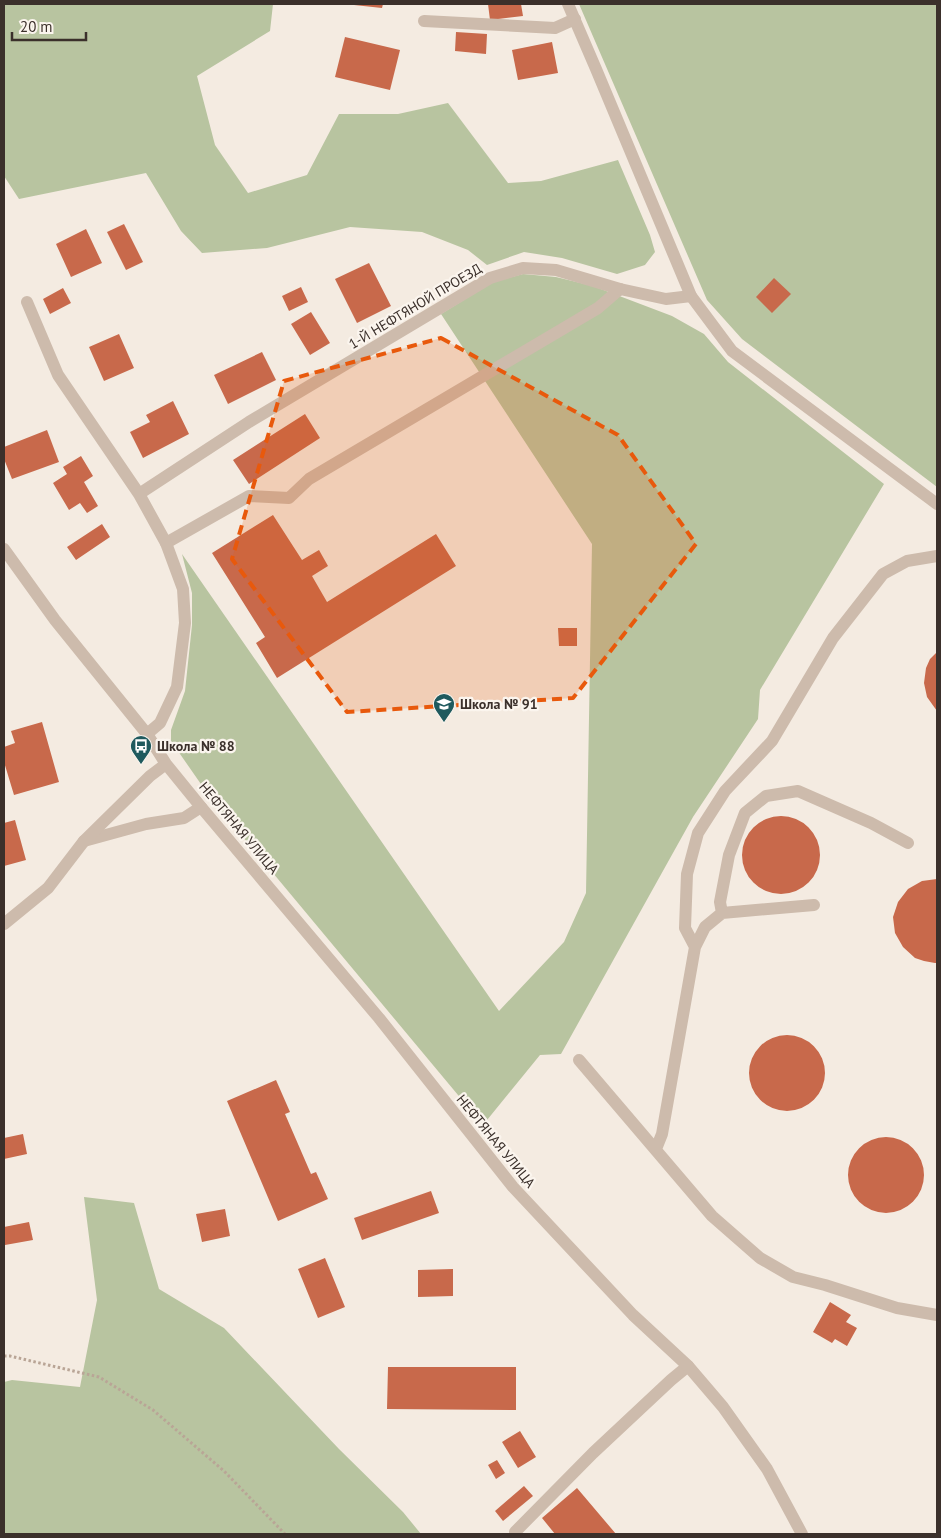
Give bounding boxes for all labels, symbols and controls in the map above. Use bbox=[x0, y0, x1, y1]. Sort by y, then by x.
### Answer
scale bar bbox=[12, 10, 86, 42]
text: 20 m bbox=[20, 17, 53, 36]
street label: 1-Й НЕФТЯНОЙ ПРОЕЗД bbox=[345, 259, 485, 353]
school or university icon: Школа № 91 bbox=[432, 692, 456, 723]
place label: Школа № 91 bbox=[460, 695, 538, 713]
bus stop icon: Школа № 88 bbox=[129, 734, 153, 765]
place label: Школа № 88 bbox=[157, 737, 235, 755]
street label: НЕФТЯНАЯ УЛИЦА bbox=[195, 778, 283, 879]
street label: НЕФТЯНАЯ УЛИЦА bbox=[453, 1091, 540, 1192]

